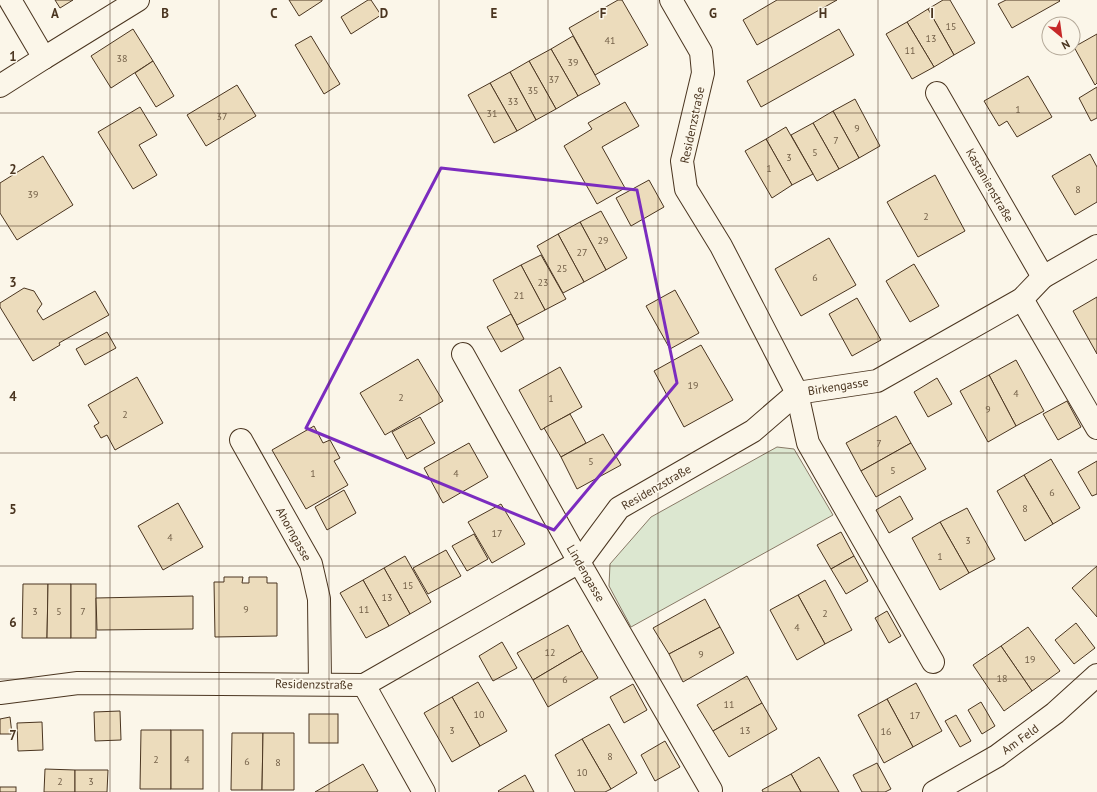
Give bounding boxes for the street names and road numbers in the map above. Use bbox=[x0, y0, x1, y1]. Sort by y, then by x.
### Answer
street label: Residenzstraße bbox=[677, 85, 707, 165]
street label: Kastanienstraße bbox=[963, 145, 1017, 225]
street label: Birkengasse bbox=[807, 374, 869, 398]
street label: Residenzstraße bbox=[619, 461, 693, 513]
street label: Ahorngasse bbox=[273, 504, 315, 564]
street label: Lindengasse bbox=[564, 542, 608, 604]
street label: Residenzstraße bbox=[275, 676, 353, 692]
street label: Am Feld bbox=[999, 721, 1041, 757]

